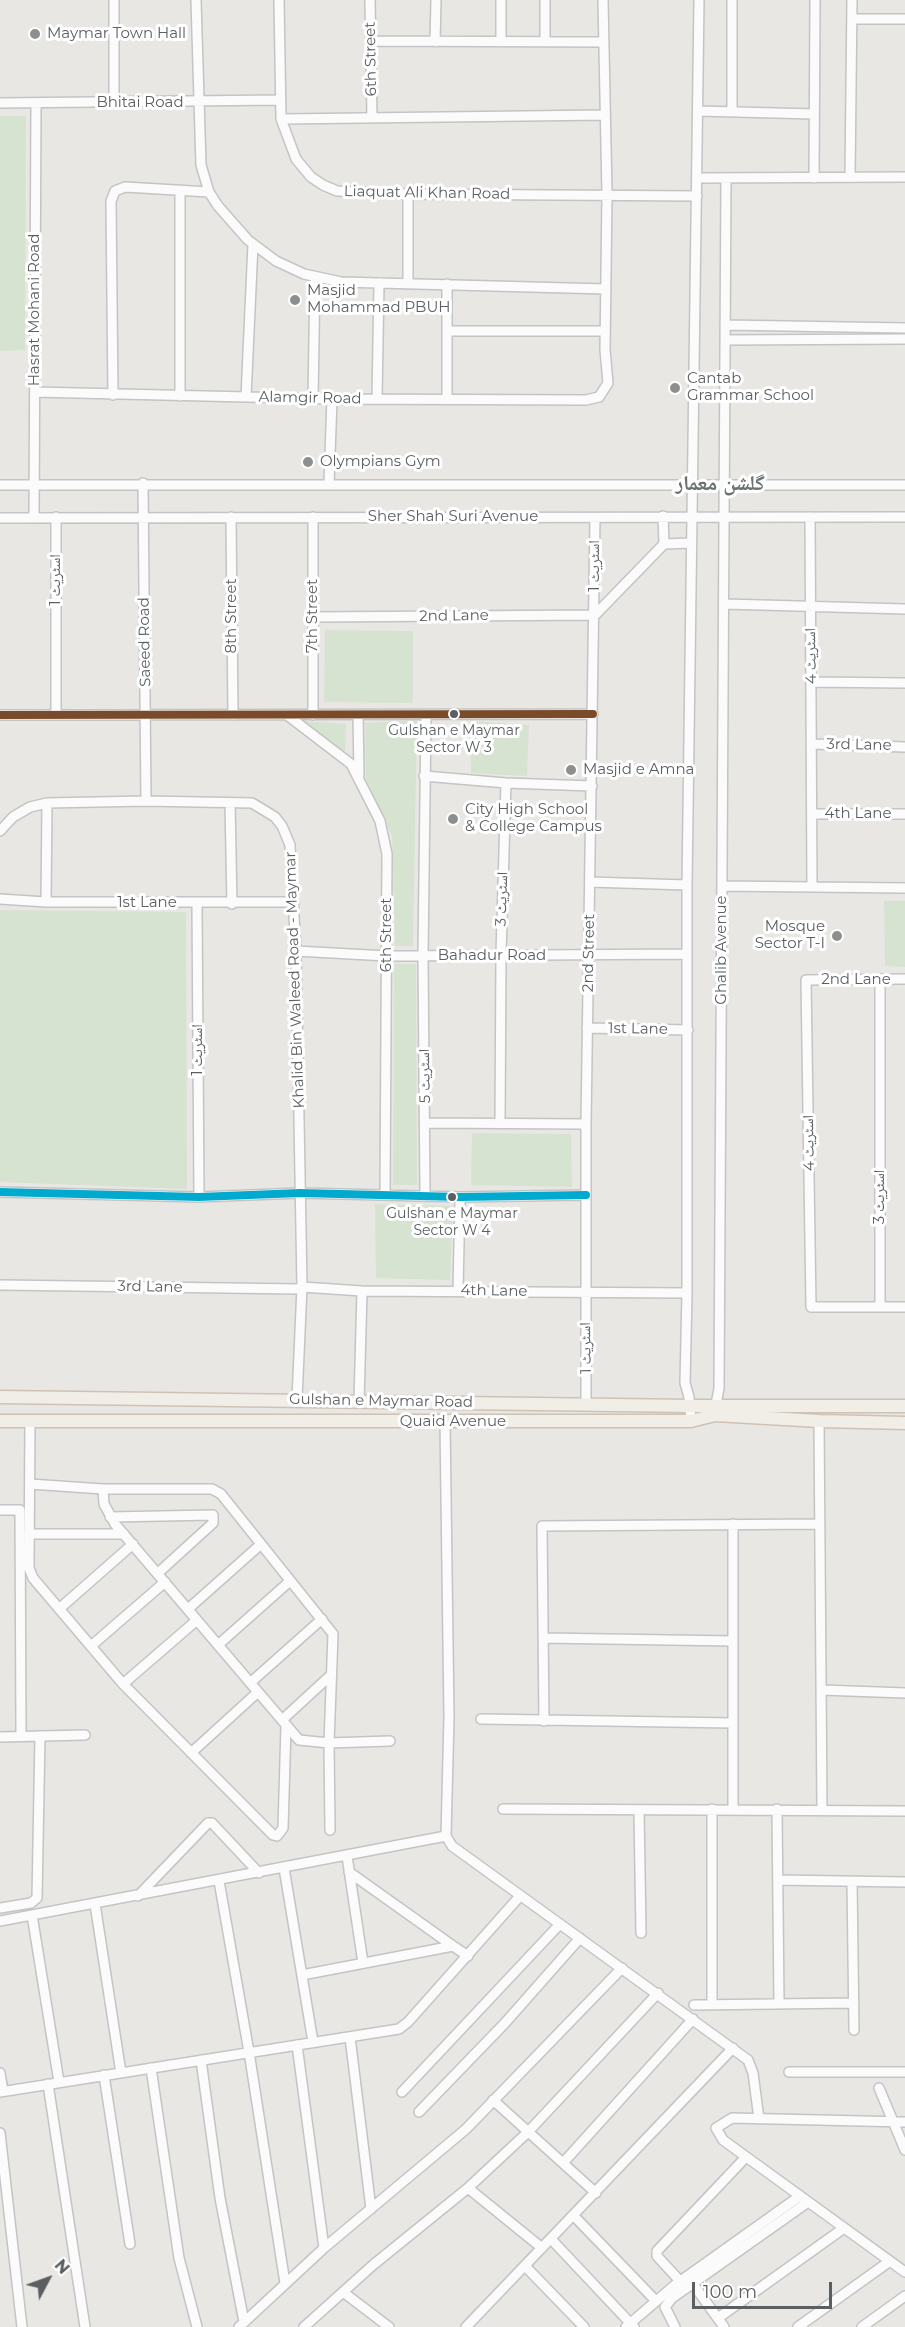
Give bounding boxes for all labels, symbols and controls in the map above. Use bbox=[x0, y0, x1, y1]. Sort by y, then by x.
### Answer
street label: 6th Street bbox=[361, 22, 381, 96]
place label: Maymar Town Hall bbox=[47, 25, 186, 43]
marker: Maymar Town Hall bbox=[28, 27, 42, 41]
street label: Bhitai Road bbox=[96, 94, 184, 112]
street label: Liaquat Ali Khan Road bbox=[344, 183, 510, 203]
street label: Hasrat Mohani Road bbox=[26, 234, 44, 386]
place label: Masjid Mohammad PBUH bbox=[307, 282, 451, 317]
marker: Masjid Mohammad PBUH bbox=[288, 293, 302, 307]
place label: Cantab Grammar School bbox=[687, 370, 814, 405]
marker: Cantab Grammar School bbox=[668, 381, 682, 395]
street label: Alamgir Road bbox=[258, 388, 362, 408]
place label: Olympians Gym bbox=[320, 453, 441, 471]
marker: Olympians Gym bbox=[301, 455, 315, 469]
district label: گلشن معمار bbox=[675, 471, 765, 497]
street label: Sher Shah Suri Avenue bbox=[368, 508, 538, 526]
street label: اسٹریٹ 1 bbox=[586, 540, 604, 592]
street label: اسٹریٹ 1 bbox=[47, 554, 65, 606]
street label: 8th Street bbox=[223, 578, 241, 654]
street label: 7th Street bbox=[304, 579, 322, 653]
street label: Saeed Road bbox=[135, 597, 155, 687]
street label: 2nd Lane bbox=[419, 606, 489, 626]
street label: اسٹریٹ 4 bbox=[802, 628, 820, 684]
marker: Gulshan e Maymar Sector W 3 bbox=[448, 708, 460, 720]
place label: Gulshan e Maymar Sector W 3 bbox=[388, 723, 520, 756]
street label: 3rd Lane bbox=[826, 735, 892, 755]
place label: Masjid e Amna bbox=[583, 761, 694, 779]
marker: Masjid e Amna bbox=[564, 763, 578, 777]
place label: City High School & College Campus bbox=[465, 801, 602, 836]
street label: 4th Lane bbox=[825, 805, 891, 823]
marker: City High School & College Campus bbox=[446, 812, 460, 826]
street label: Khalid Bin Waleed Road - Maymar bbox=[282, 851, 308, 1109]
street label: اسٹریٹ 3 bbox=[492, 871, 512, 927]
street label: 1st Lane bbox=[117, 894, 177, 912]
street label: Ghalib Avenue bbox=[713, 895, 731, 1005]
street label: 6th Street bbox=[378, 898, 396, 972]
street label: 2nd Street bbox=[579, 914, 599, 992]
place label: Mosque Sector T-I bbox=[755, 918, 825, 953]
marker: Mosque Sector T-I bbox=[830, 929, 844, 943]
street label: Bahadur Road bbox=[438, 947, 546, 965]
street label: 2nd Lane bbox=[821, 971, 891, 989]
street label: 1st Lane bbox=[608, 1019, 668, 1039]
street label: اسٹریٹ 1 bbox=[189, 1024, 207, 1076]
street label: اسٹریٹ 5 bbox=[416, 1048, 434, 1104]
street label: اسٹریٹ 4 bbox=[800, 1115, 818, 1171]
street label: اسٹریٹ 3 bbox=[871, 1170, 889, 1224]
marker: Gulshan e Maymar Sector W 4 bbox=[446, 1191, 458, 1203]
place label: Gulshan e Maymar Sector W 4 bbox=[386, 1206, 518, 1238]
street label: 3rd Lane bbox=[117, 1277, 183, 1297]
street label: 4th Lane bbox=[460, 1281, 528, 1301]
street label: اسٹریٹ 1 bbox=[577, 1322, 595, 1374]
street label: Gulshan e Maymar Road bbox=[289, 1390, 473, 1412]
street label: Quaid Avenue bbox=[400, 1413, 506, 1431]
north arrow bbox=[18, 2249, 78, 2309]
text: N bbox=[51, 2256, 73, 2278]
scale bar bbox=[695, 2270, 834, 2308]
text: 100 m bbox=[703, 2281, 757, 2303]

